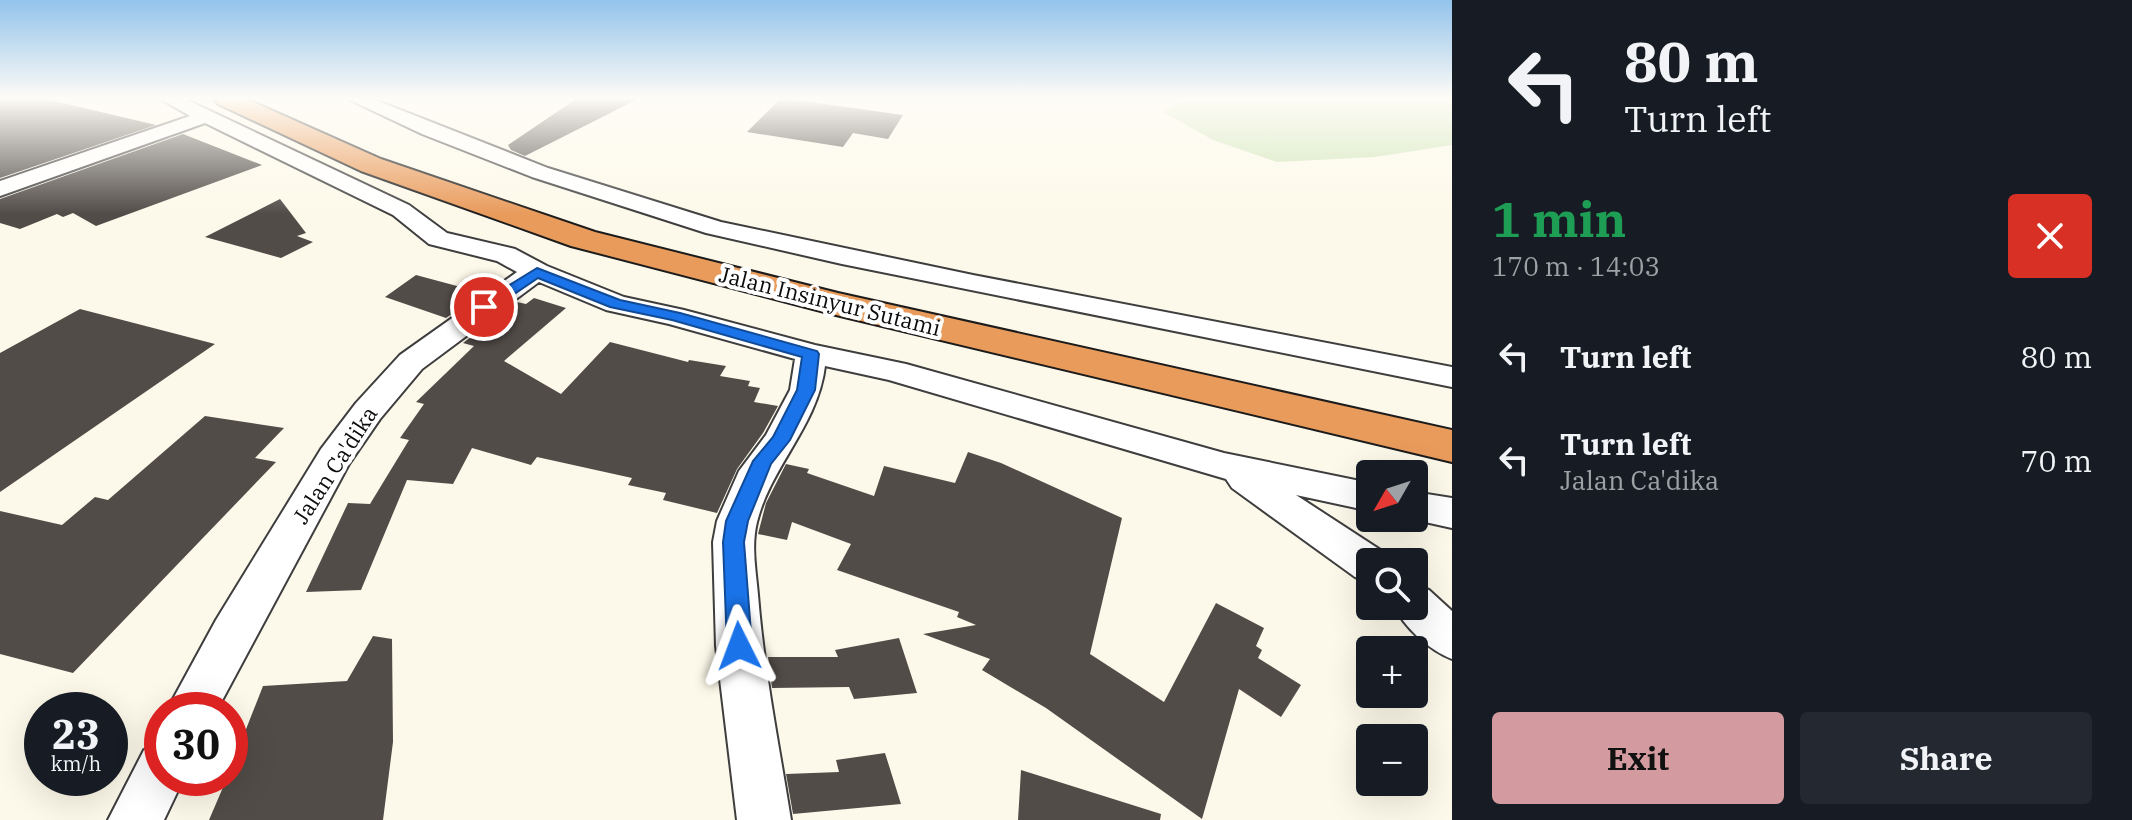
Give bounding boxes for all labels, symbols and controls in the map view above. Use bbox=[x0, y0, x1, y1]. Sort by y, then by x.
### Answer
text: 80 m bbox=[1624, 25, 1759, 97]
icon: left bbox=[1492, 32, 1596, 136]
text: Turn left bbox=[1624, 95, 1771, 142]
text: 1 min bbox=[1492, 188, 1626, 250]
button: close bbox=[2008, 194, 2092, 278]
text: 170 m · 14:03 bbox=[1492, 249, 1660, 283]
street label: Jalan Insinyur Sutami bbox=[716, 259, 944, 342]
pin bbox=[450, 273, 518, 341]
icon: arrive bbox=[462, 285, 506, 329]
icon: left bbox=[1492, 334, 1536, 378]
text: Turn left bbox=[1560, 337, 1692, 376]
text: 80 m bbox=[2020, 337, 2092, 376]
street label: Jalan Ca'dika bbox=[286, 400, 383, 529]
text: Turn left bbox=[1560, 424, 1692, 463]
icon: left bbox=[1492, 438, 1536, 482]
text: 70 m bbox=[2020, 441, 2092, 480]
north arrow bbox=[1356, 460, 1428, 532]
map controls bbox=[1356, 460, 1428, 796]
text: Jalan Ca'dika bbox=[1560, 463, 1719, 497]
button: search bbox=[1356, 548, 1428, 620]
position arrow bbox=[697, 604, 781, 688]
button: + bbox=[1356, 636, 1428, 708]
speed limit sign: 30 bbox=[144, 692, 248, 796]
text: 23 bbox=[52, 708, 100, 760]
button: Exit bbox=[1492, 712, 1784, 804]
button: Share bbox=[1800, 712, 2092, 804]
button: − bbox=[1356, 724, 1428, 796]
text: km/h bbox=[51, 750, 101, 777]

